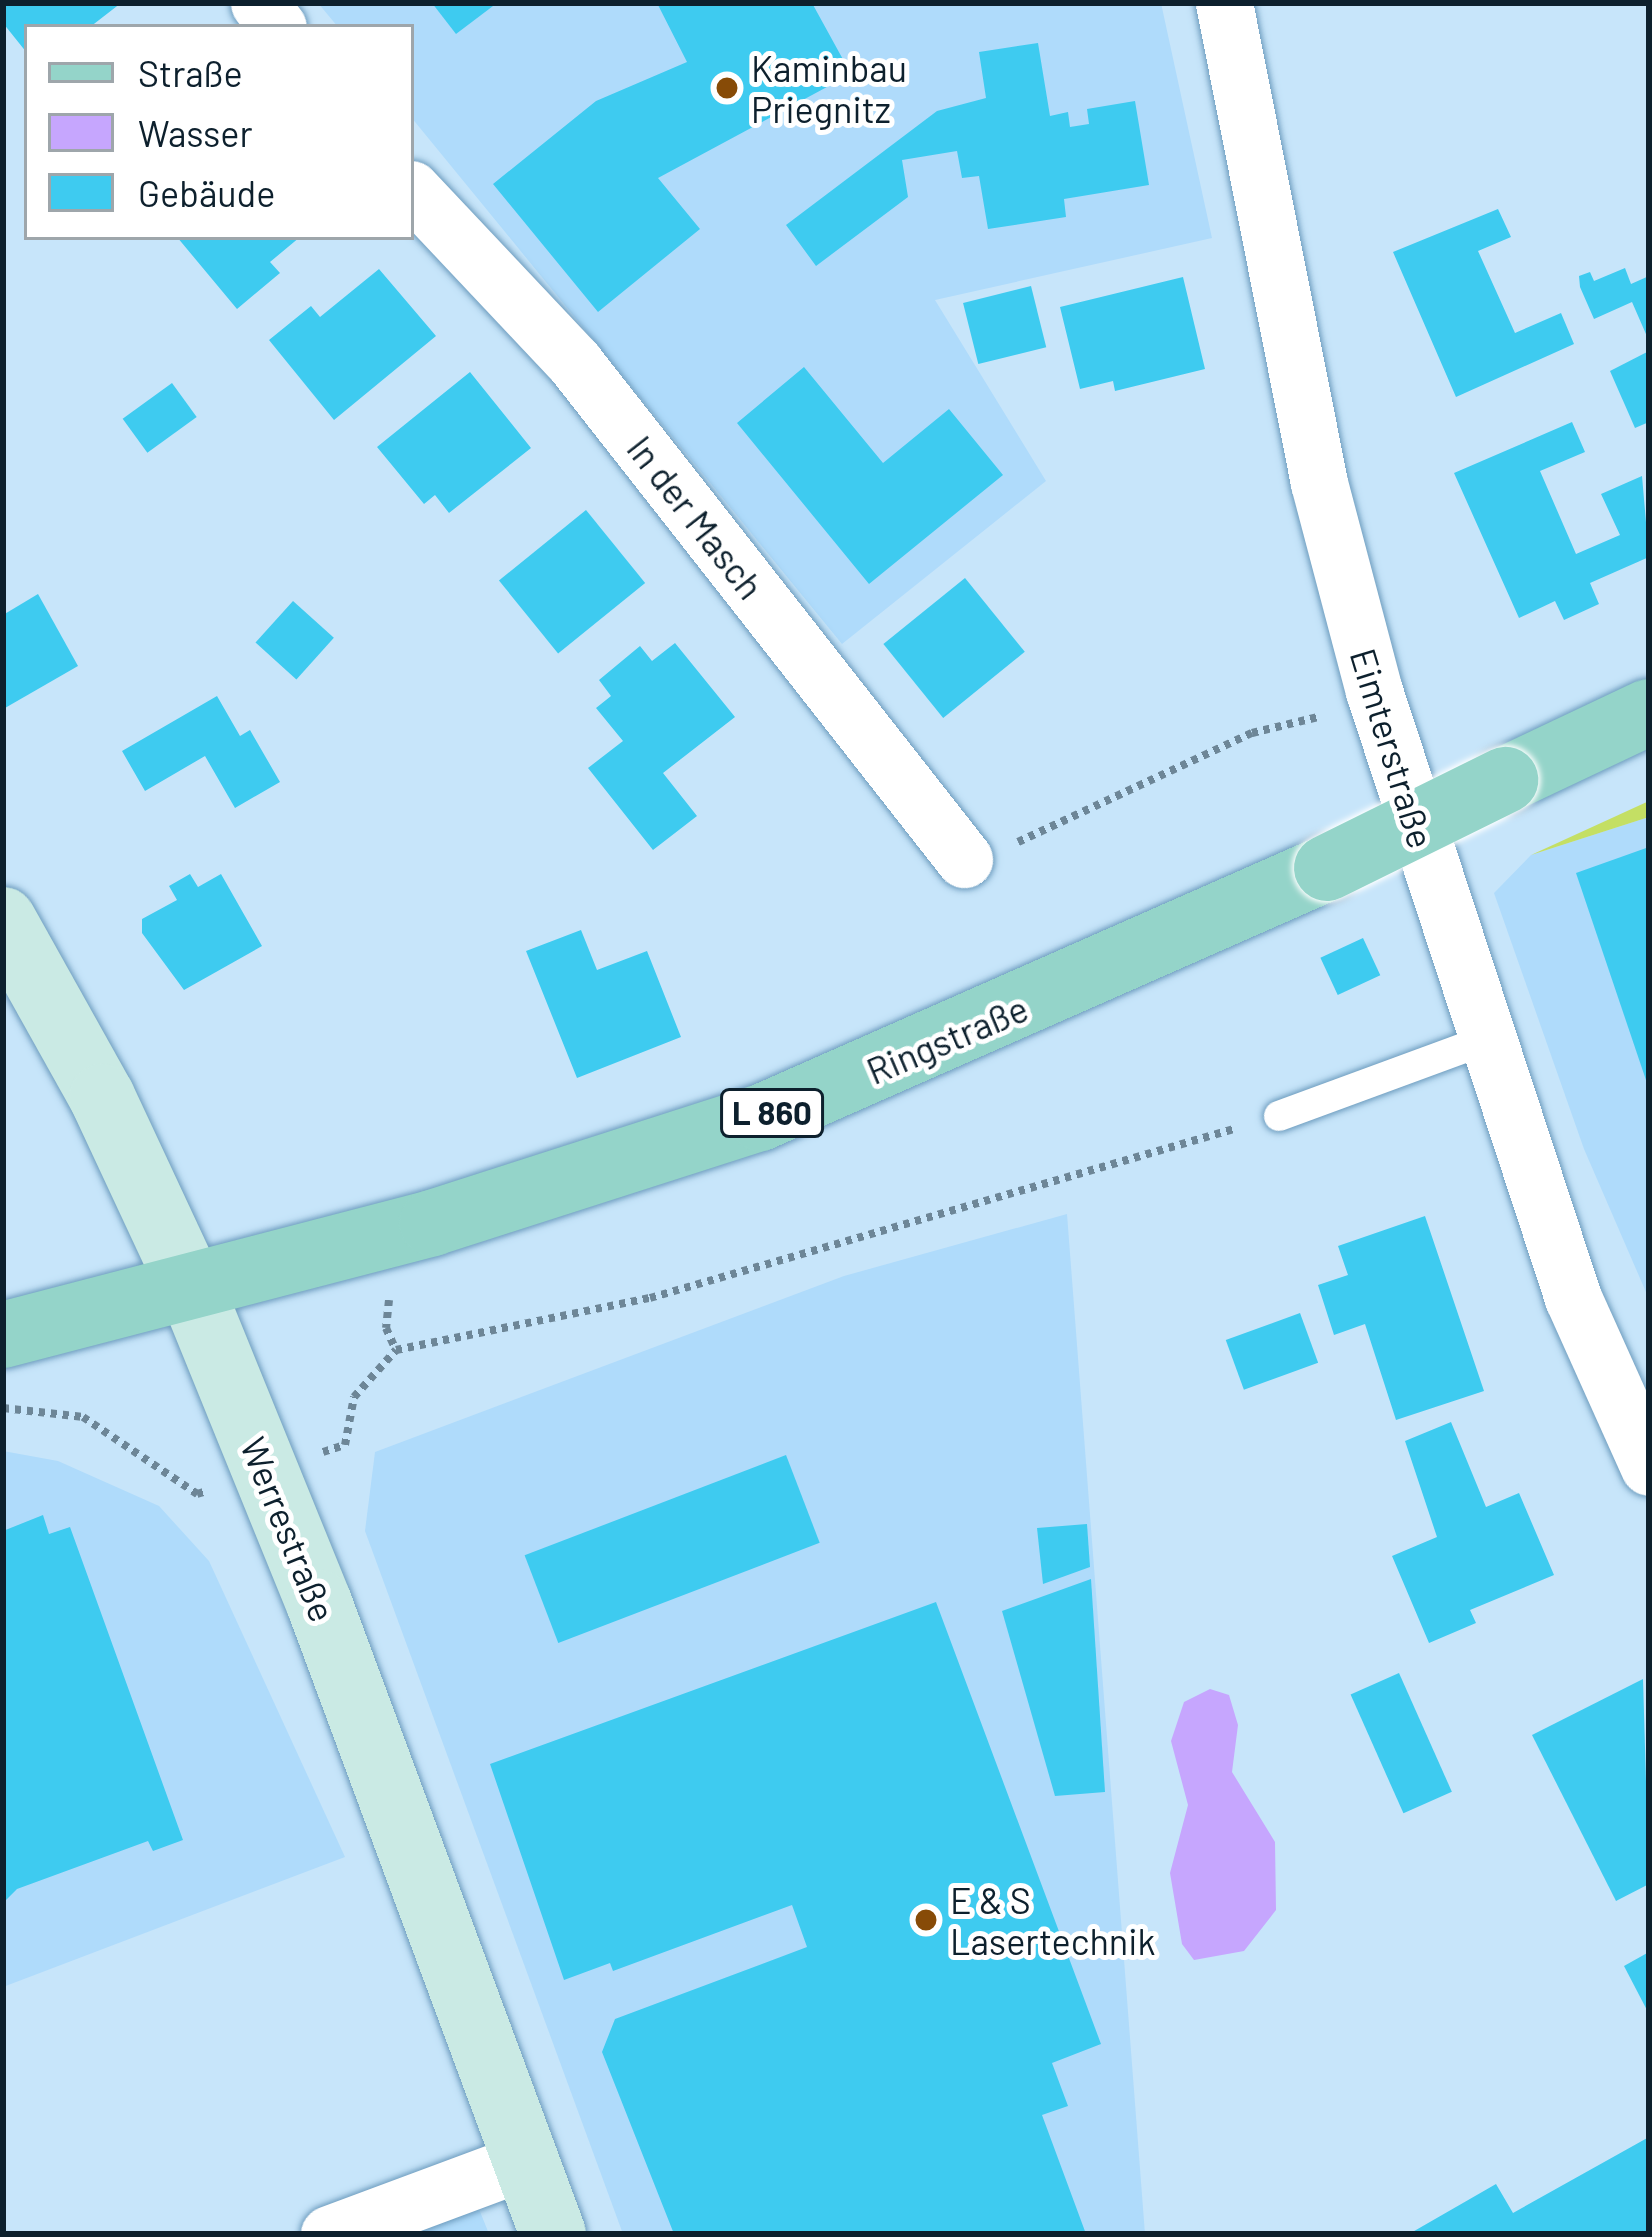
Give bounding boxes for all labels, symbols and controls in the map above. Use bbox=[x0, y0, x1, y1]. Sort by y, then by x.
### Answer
legend bbox=[24, 24, 414, 240]
place label: Kaminbau Priegnitz bbox=[751, 45, 907, 130]
text: Straße bbox=[138, 51, 243, 94]
marker: Kaminbau Priegnitz bbox=[714, 75, 740, 101]
text: Wasser bbox=[138, 111, 253, 154]
text: Gebäude bbox=[138, 171, 275, 214]
street label: In der Masch bbox=[619, 427, 773, 607]
street label: Eimterstraße bbox=[1342, 643, 1444, 853]
street label: Ringstraße bbox=[860, 986, 1034, 1092]
road number: L 860 bbox=[718, 1086, 826, 1140]
street label: Werrestraße bbox=[232, 1431, 346, 1627]
place label: E & S Lasertechnik bbox=[950, 1877, 1155, 1962]
marker: E & S Lasertechnik bbox=[913, 1907, 939, 1933]

